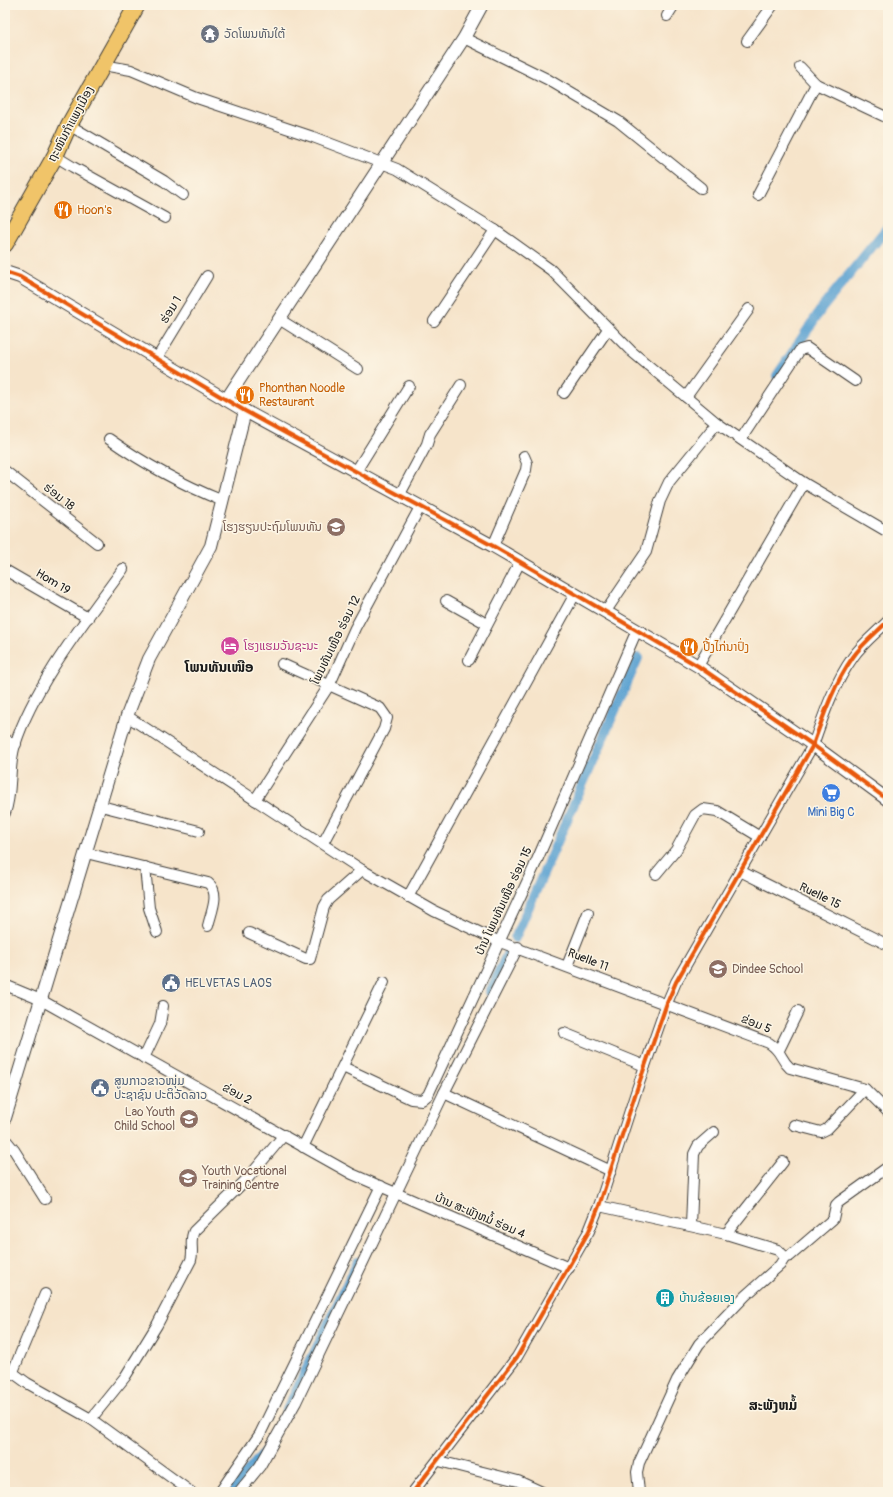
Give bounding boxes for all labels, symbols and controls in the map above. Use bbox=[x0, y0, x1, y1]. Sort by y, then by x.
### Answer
temple icon: ວັດໂພນທັນໃຕ້ bbox=[199, 23, 221, 45]
place label: ວັດໂພນທັນໃຕ້ bbox=[224, 27, 286, 42]
street label: ຖະໜົນກຳແພງເມືອງ bbox=[45, 83, 97, 165]
restaurant icon: Hoon's bbox=[52, 199, 74, 221]
place label: Hoon's bbox=[77, 203, 113, 218]
street label: ຮ່ອມ 1 bbox=[157, 294, 185, 326]
place label: Phonthan Noodle Restaurant bbox=[259, 381, 345, 410]
restaurant icon: Phonthan Noodle Restaurant bbox=[234, 384, 256, 406]
street label: ຮ່ອມ 18 bbox=[40, 480, 78, 514]
school or university icon: ໂຮງຮຽນປະຖົມໂພນທັນ bbox=[325, 516, 347, 538]
place label: ໂຮງຮຽນປະຖົມໂພນທັນ bbox=[222, 520, 322, 535]
street label: Hom 19 bbox=[33, 566, 73, 598]
street label: ໂພນທັນເໜືອ ຮ່ອມ 12 bbox=[308, 593, 364, 688]
hotel icon: ໂຮງແຮມວັນຊະນະ bbox=[219, 635, 241, 657]
restaurant icon: ປີ້ງໄກ່ນາປົ່ງ bbox=[678, 636, 700, 658]
place label: ປີ້ງໄກ່ນາປົ່ງ bbox=[702, 637, 749, 655]
place label: ໂຮງແຮມວັນຊະນະ bbox=[243, 639, 318, 654]
district label: ໂພນທັນເໜືອ bbox=[184, 659, 253, 676]
supermarket icon: Mini Big C bbox=[820, 782, 842, 804]
place label: Mini Big C bbox=[807, 805, 855, 820]
street label: ບ້ານ ໂພນທັນເໜືອ ຮ່ອມ 15 bbox=[472, 844, 536, 958]
street label: Ruelle 15 bbox=[797, 880, 843, 912]
street label: Ruelle 11 bbox=[565, 945, 611, 975]
school or university icon: Dindee School bbox=[707, 958, 729, 980]
place label: Dindee School bbox=[732, 962, 803, 977]
public building icon: HELVETAS LAOS bbox=[160, 972, 182, 994]
place label: HELVETAS LAOS bbox=[185, 976, 272, 991]
street label: ຂ່ອມ 5 bbox=[739, 1011, 773, 1037]
place label: ສູນກາວຂາວໜຸ່ມ ປະຊາຊົນ ປະຕິວັດລາວ bbox=[114, 1074, 207, 1103]
public building icon: ສູນກາວຂາວໜຸ່ມ ປະຊາຊົນ ປະຕິວັດລາວ bbox=[89, 1077, 111, 1099]
street label: ຂ່ອມ 2 bbox=[220, 1080, 255, 1108]
place label: Lao Youth Child School bbox=[114, 1105, 175, 1134]
school or university icon: Lao Youth Child School bbox=[178, 1108, 200, 1130]
place label: Youth Vocational Training Centre bbox=[201, 1164, 287, 1193]
school or university icon: Youth Vocational Training Centre bbox=[177, 1167, 199, 1189]
street label: ບ້ານ ສະພັງຫມໍ້ ຮ່ອມ 4 bbox=[432, 1188, 528, 1242]
building icon: ບ້ານຂ້ອຍເອງ bbox=[654, 1287, 676, 1309]
place label: ບ້ານຂ້ອຍເອງ bbox=[679, 1291, 735, 1306]
district label: ສະພັງຫມໍ້ bbox=[749, 1394, 797, 1414]

